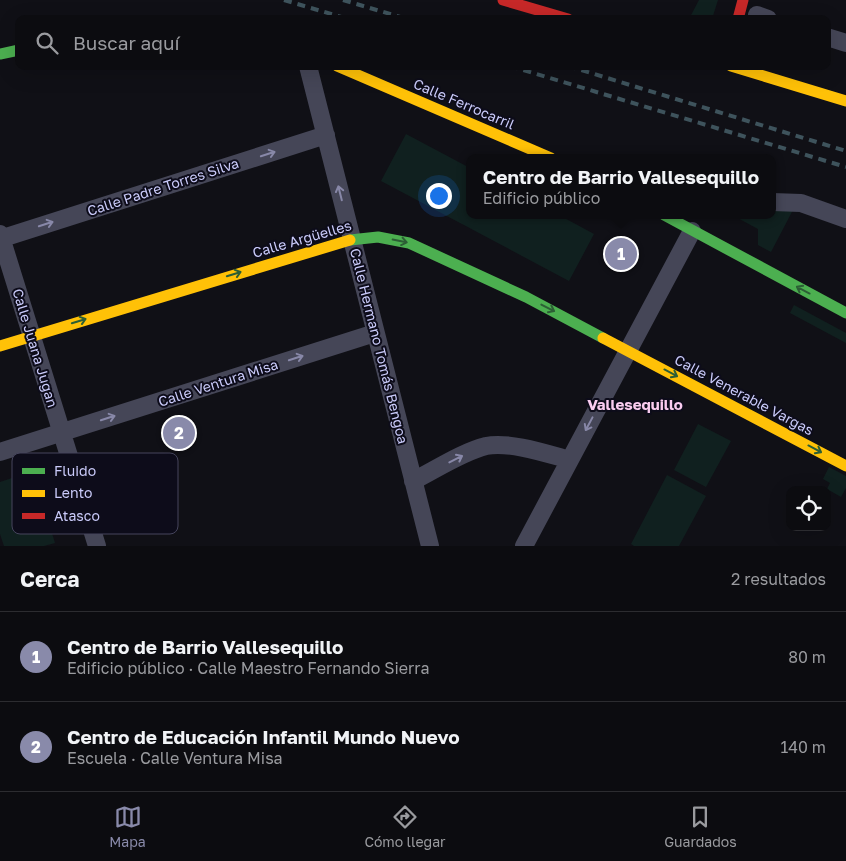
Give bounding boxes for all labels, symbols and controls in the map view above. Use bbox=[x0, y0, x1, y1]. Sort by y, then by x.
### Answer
search box bbox=[15, 15, 831, 70]
icon: search bbox=[33, 29, 61, 57]
text: Buscar aquí bbox=[73, 31, 180, 54]
street label: Calle Ferrocarril bbox=[411, 75, 517, 132]
one-way arrow bbox=[260, 148, 276, 158]
street label: Calle Padre Torres Silva bbox=[85, 154, 241, 219]
popup bbox=[466, 154, 776, 219]
text: Centro de Barrio Vallesequillo bbox=[483, 165, 759, 188]
your location bbox=[426, 183, 452, 209]
one-way arrow bbox=[335, 186, 345, 202]
text: Edificio público bbox=[483, 188, 600, 208]
street label: Calle Argüelles bbox=[250, 216, 353, 261]
one-way arrow bbox=[38, 219, 54, 228]
pin: 1 bbox=[605, 235, 637, 273]
one-way arrow bbox=[392, 237, 408, 246]
street label: Calle Hermano Tomás Bengoa bbox=[347, 246, 412, 445]
one-way arrow bbox=[226, 269, 242, 279]
one-way arrow bbox=[796, 285, 811, 294]
street label: Calle Juana Jugan bbox=[9, 286, 62, 409]
one-way arrow bbox=[540, 303, 555, 313]
one-way arrow bbox=[70, 316, 86, 326]
street label: Calle Venerable Vargas bbox=[672, 351, 817, 438]
one-way arrow bbox=[288, 353, 304, 362]
street label: Calle Ventura Misa bbox=[156, 355, 280, 410]
one-way arrow bbox=[664, 368, 679, 378]
district label: Vallesequillo bbox=[587, 395, 683, 413]
one-way arrow bbox=[100, 413, 116, 422]
pin: 2 bbox=[163, 414, 195, 452]
one-way arrow bbox=[584, 417, 594, 432]
one-way arrow bbox=[807, 445, 822, 454]
legend bbox=[12, 453, 178, 534]
one-way arrow bbox=[448, 454, 463, 463]
text: Fluido bbox=[54, 462, 96, 479]
text: Lento bbox=[54, 484, 92, 501]
map controls bbox=[786, 486, 831, 531]
button: locate bbox=[786, 486, 831, 531]
text: Atasco bbox=[54, 507, 100, 524]
text: Cerca bbox=[20, 566, 79, 592]
text: 2 resultados bbox=[731, 569, 826, 589]
text: Centro de Barrio Vallesequillo bbox=[67, 635, 344, 658]
text: 1 bbox=[32, 647, 40, 667]
text: 80 m bbox=[788, 647, 826, 667]
text: Edificio público · Calle Maestro Fernando Sierra bbox=[67, 658, 429, 678]
text: Centro de Educación Infantil Mundo Nuevo bbox=[67, 725, 460, 748]
text: 2 bbox=[31, 737, 41, 757]
text: 140 m bbox=[780, 737, 826, 757]
text: Escuela · Calle Ventura Misa bbox=[67, 748, 283, 768]
tab: Mapa bbox=[109, 803, 146, 850]
tab: Cómo llegar bbox=[364, 803, 446, 850]
tab: Guardados bbox=[664, 803, 737, 850]

